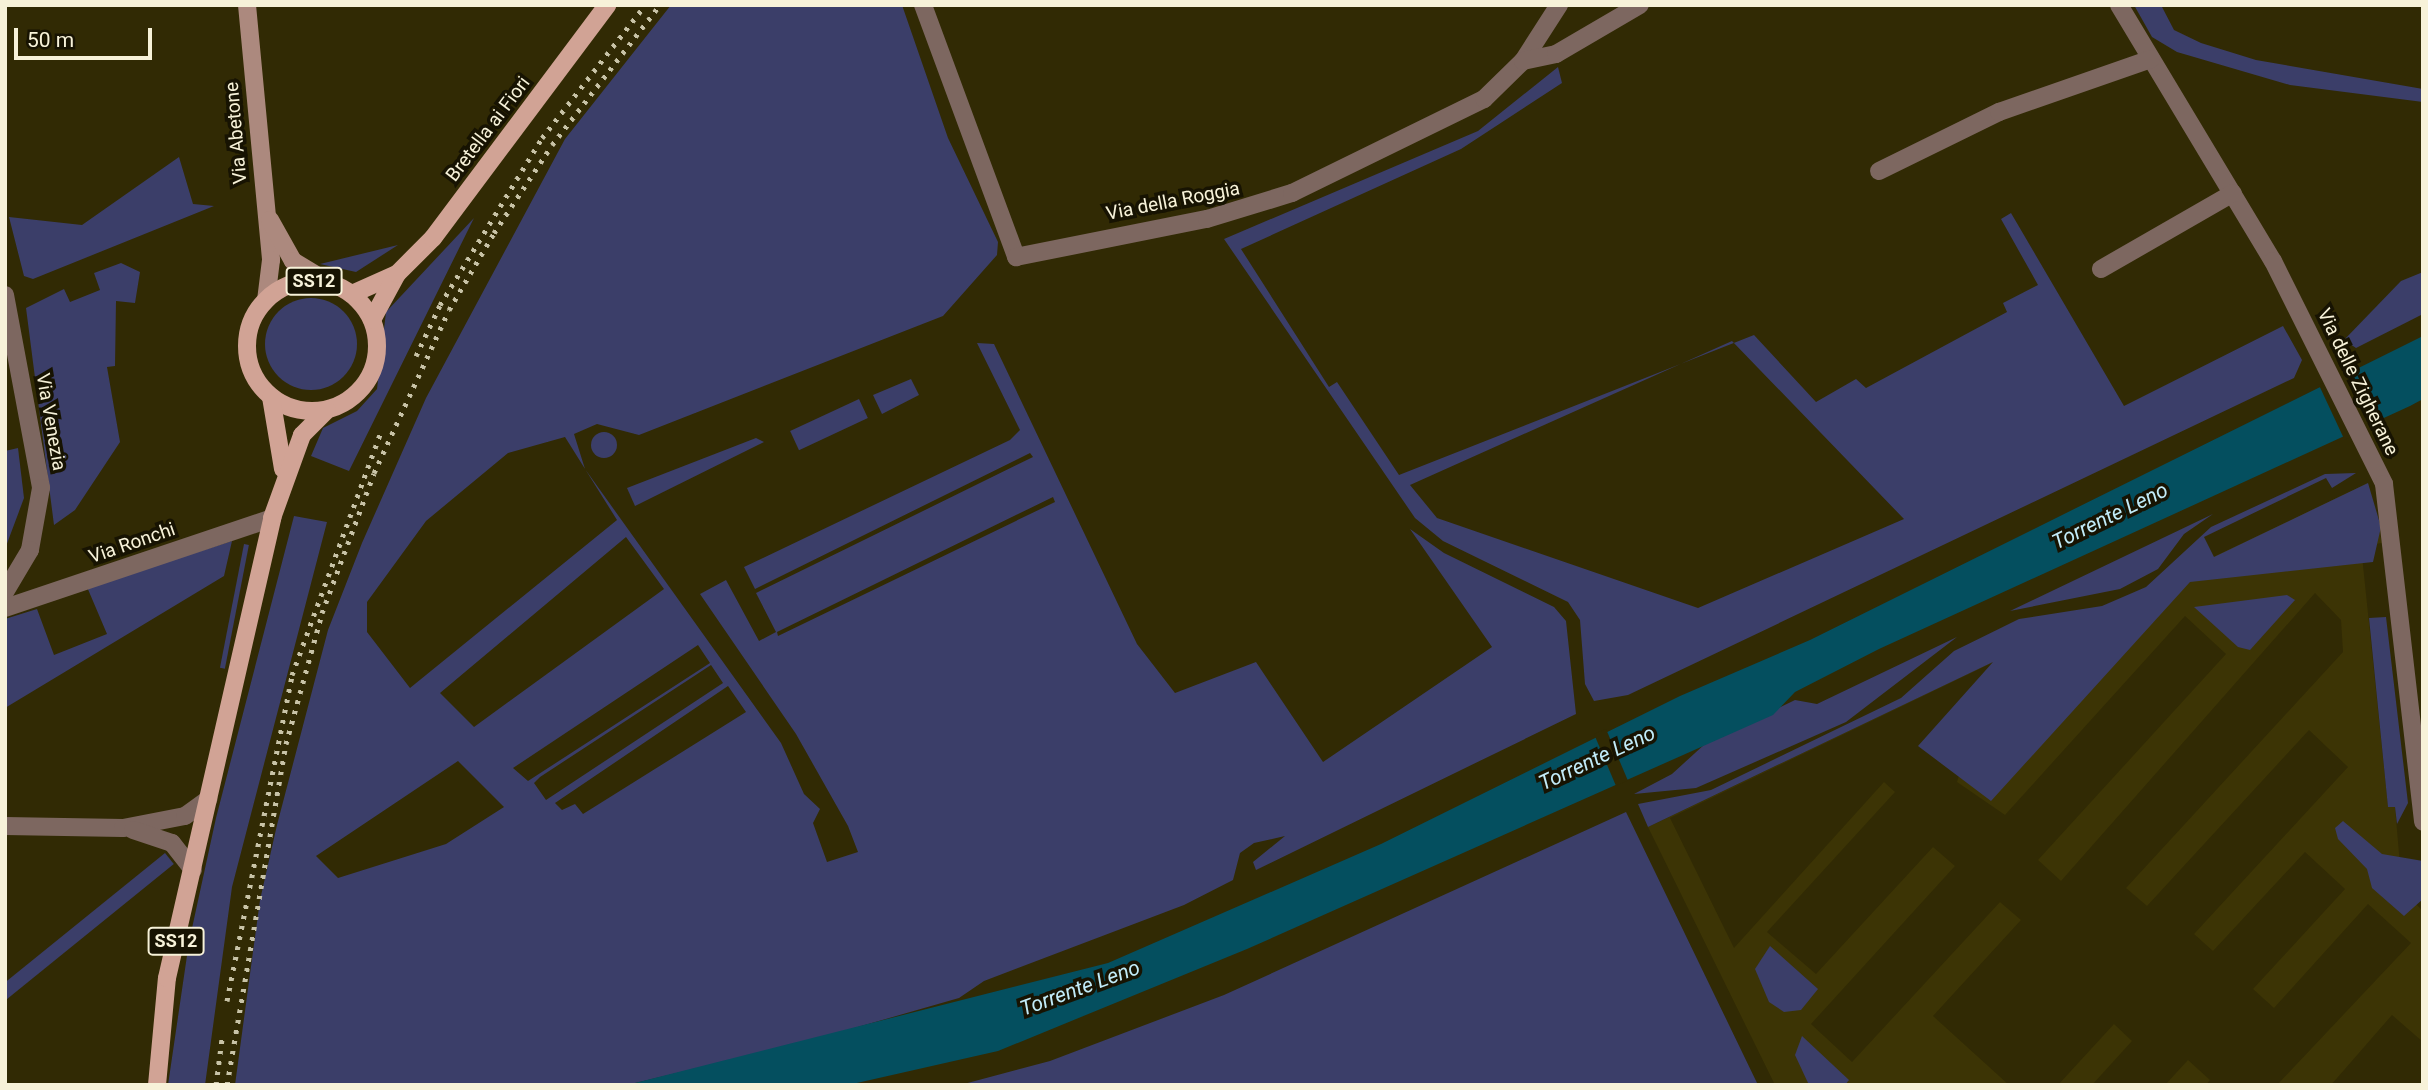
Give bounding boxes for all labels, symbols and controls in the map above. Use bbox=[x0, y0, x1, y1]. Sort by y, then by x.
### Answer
scale bar bbox=[18, 14, 156, 58]
text: 50 m bbox=[27, 28, 74, 52]
street label: Bretella ai Fiori bbox=[441, 72, 535, 186]
street label: Via Abetone bbox=[220, 81, 252, 185]
street label: Via della Roggia bbox=[1104, 177, 1242, 225]
road number: SS12 bbox=[284, 267, 344, 296]
street label: Via delle Zigherane bbox=[2313, 305, 2403, 459]
street label: Via Venezia bbox=[31, 372, 71, 472]
water label: Torrente Leno bbox=[2048, 477, 2172, 555]
street label: Via Ronchi bbox=[86, 518, 178, 568]
water label: Torrente Leno bbox=[1535, 720, 1659, 796]
road number: SS12 bbox=[146, 926, 206, 956]
water label: Torrente Leno bbox=[1017, 955, 1143, 1021]

